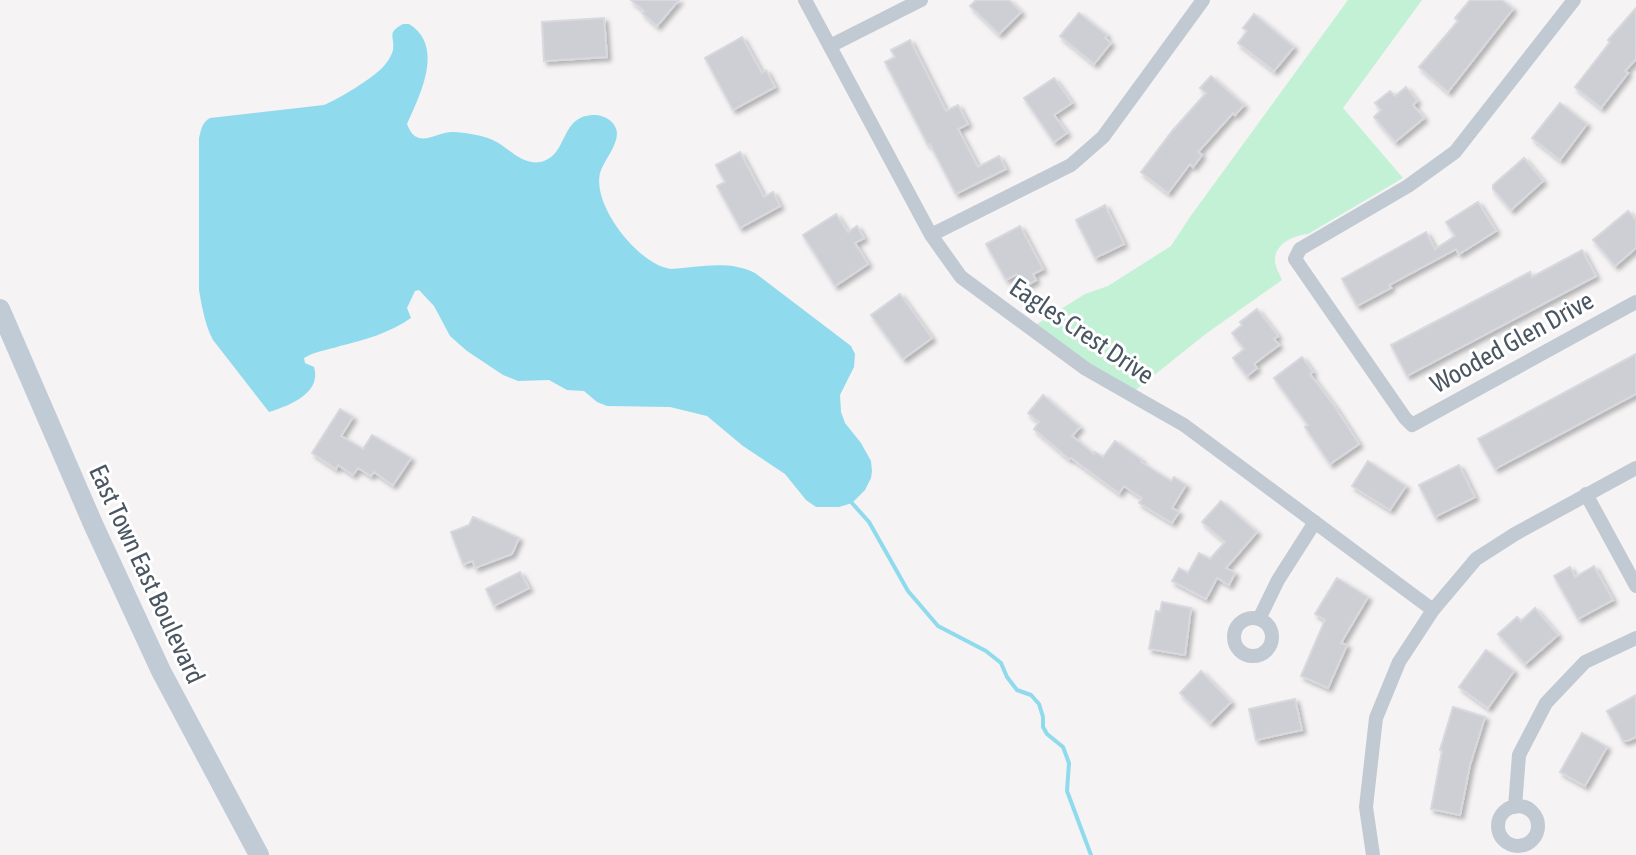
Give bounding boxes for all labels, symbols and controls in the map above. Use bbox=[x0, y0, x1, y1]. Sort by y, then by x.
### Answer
street label: Eagles Crest Drive bbox=[1004, 272, 1160, 390]
street label: Wooded Glen Drive bbox=[1425, 285, 1599, 399]
street label: East Town East Boulevard bbox=[83, 460, 211, 688]

